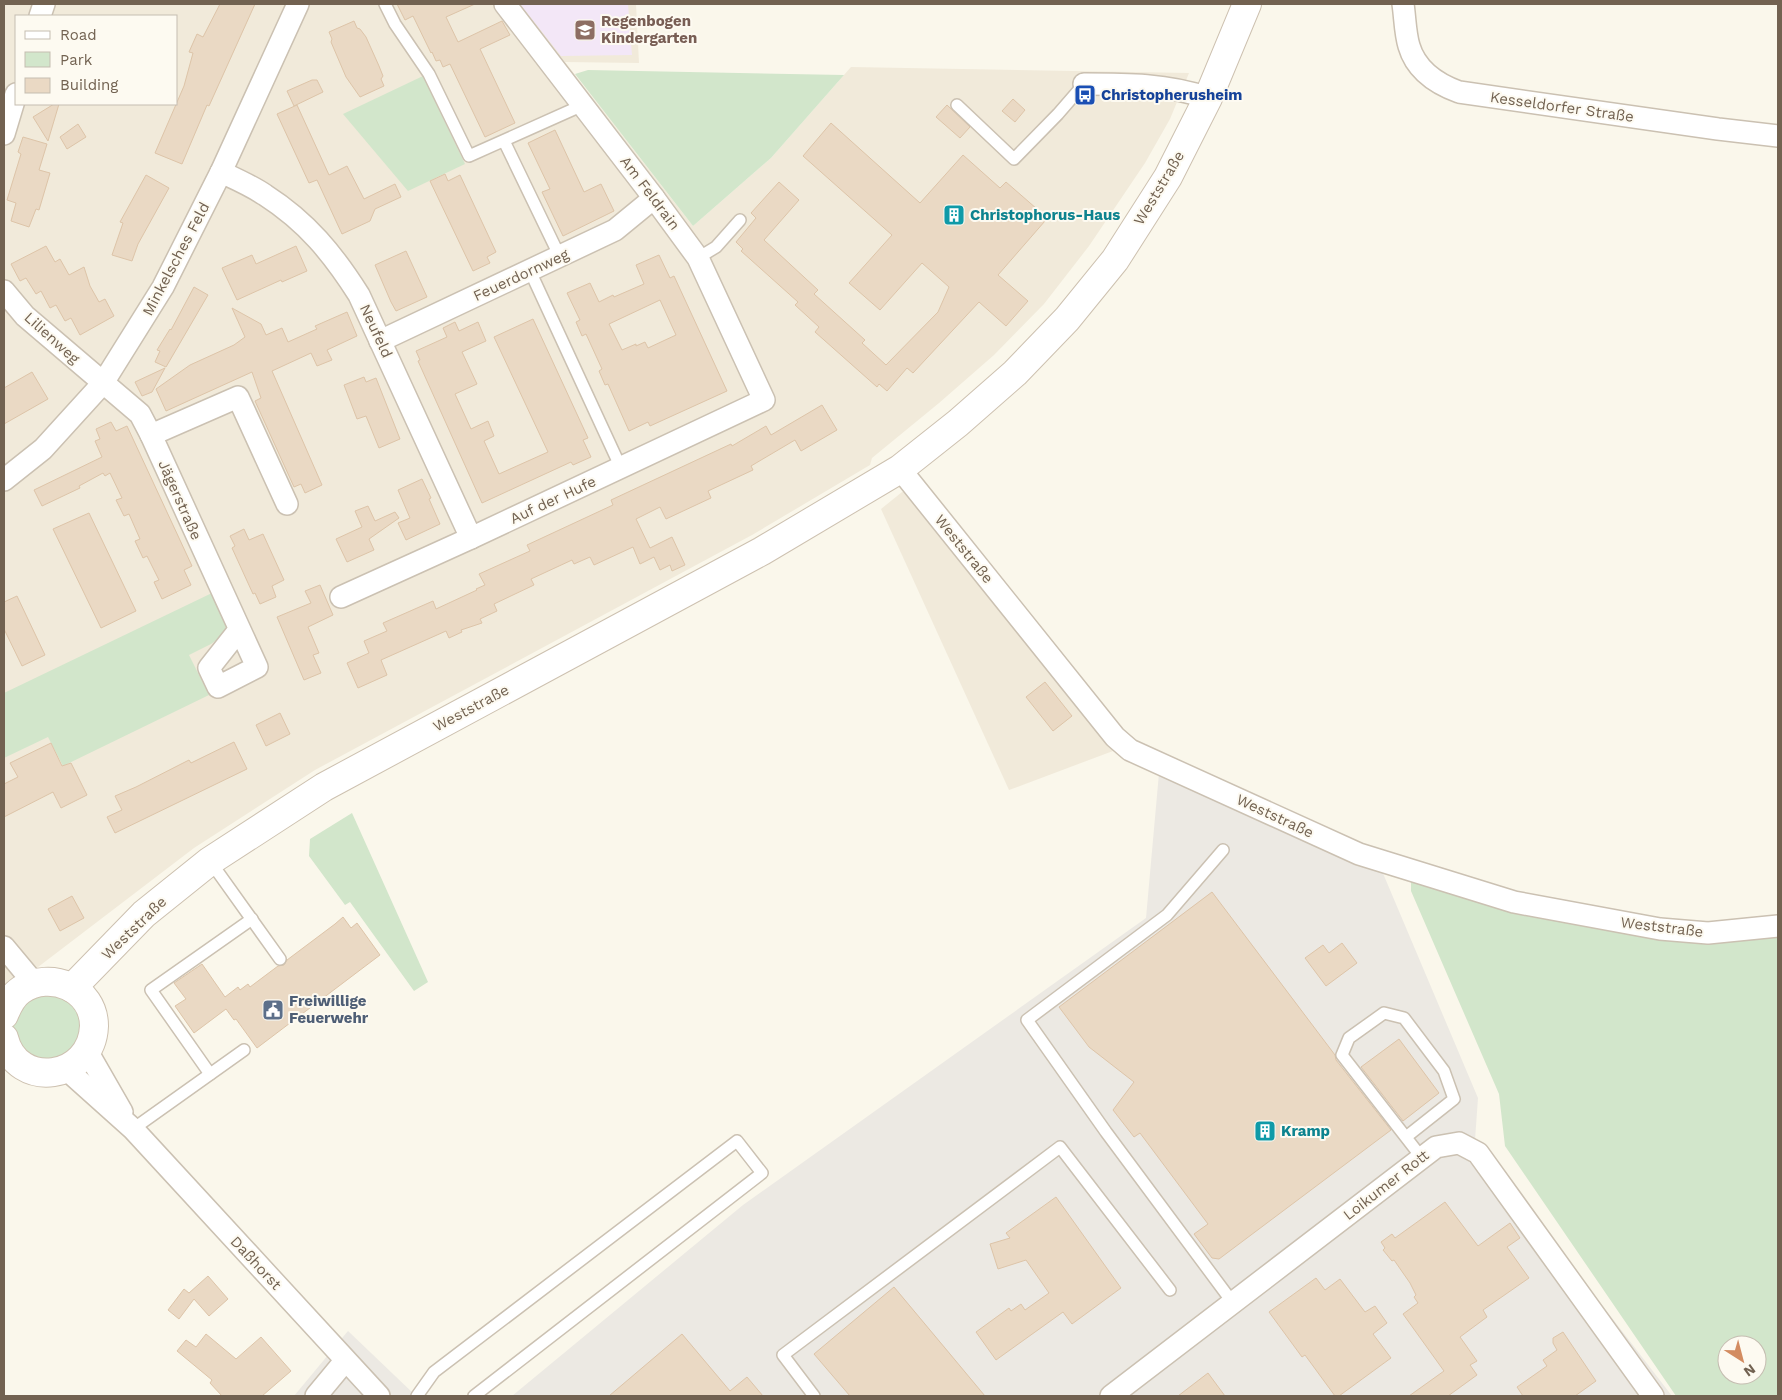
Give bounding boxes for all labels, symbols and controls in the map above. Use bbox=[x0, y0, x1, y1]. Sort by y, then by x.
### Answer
place label: Regenbogen Kindergarten bbox=[601, 12, 697, 47]
legend bbox=[15, 15, 178, 105]
school or university icon: Regenbogen Kindergarten bbox=[573, 18, 597, 42]
text: Road bbox=[60, 26, 97, 44]
text: Park bbox=[60, 51, 93, 69]
text: Building bbox=[60, 76, 118, 94]
bus stop icon: Christopherusheim bbox=[1073, 83, 1097, 107]
place label: Christopherusheim bbox=[1101, 86, 1242, 104]
street label: Kesseldorfer Straße bbox=[1489, 88, 1635, 126]
street label: Weststraße bbox=[1130, 148, 1188, 228]
street label: Am Feldrain bbox=[616, 152, 684, 234]
street label: Minkelsches Feld bbox=[139, 199, 213, 319]
building icon: Christophorus-Haus bbox=[942, 203, 966, 227]
place label: Christophorus-Haus bbox=[970, 206, 1120, 224]
street label: Feuerdornweg bbox=[470, 245, 572, 305]
street label: Neufeld bbox=[356, 301, 396, 361]
street label: Lilienweg bbox=[21, 308, 83, 368]
street label: Jägerstraße bbox=[154, 457, 206, 543]
street label: Auf der Hufe bbox=[507, 472, 599, 528]
street label: Weststraße bbox=[931, 511, 997, 587]
street label: Weststraße bbox=[430, 681, 512, 735]
street label: Weststraße bbox=[1233, 790, 1317, 842]
street label: Weststraße bbox=[98, 893, 170, 963]
street label: Weststraße bbox=[1620, 913, 1704, 941]
place label: Freiwillige Feuerwehr bbox=[289, 992, 369, 1027]
public building icon: Freiwillige Feuerwehr bbox=[261, 998, 285, 1022]
building icon: Kramp bbox=[1253, 1119, 1277, 1143]
place label: Kramp bbox=[1281, 1122, 1330, 1140]
street label: Loikumer Rott bbox=[1340, 1146, 1433, 1224]
street label: Daßhorst bbox=[227, 1232, 286, 1294]
north arrow bbox=[1717, 1335, 1767, 1385]
text: N bbox=[1741, 1361, 1759, 1380]

